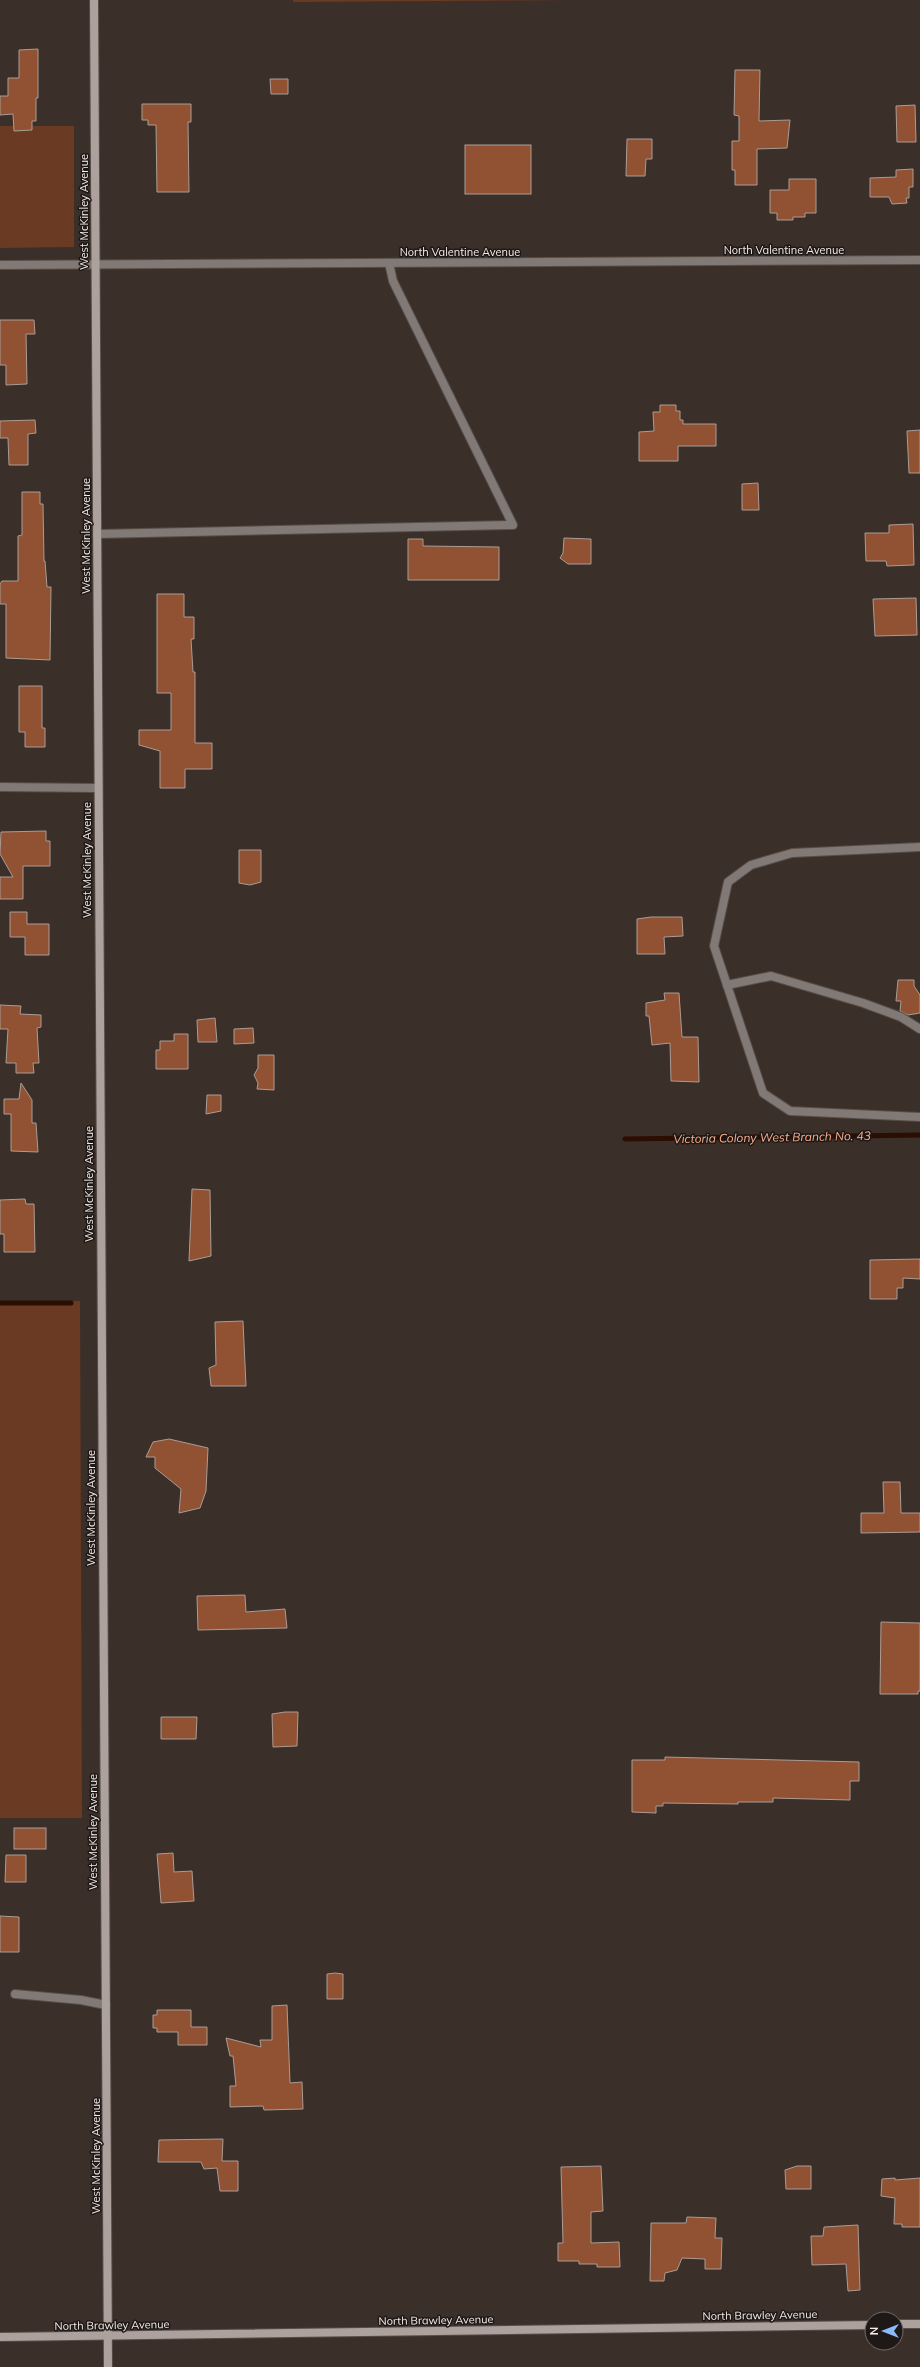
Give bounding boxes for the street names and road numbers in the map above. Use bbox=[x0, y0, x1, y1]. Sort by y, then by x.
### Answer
street label: West McKinley Avenue bbox=[77, 154, 91, 270]
street label: North Valentine Avenue bbox=[724, 243, 844, 257]
street label: North Valentine Avenue bbox=[400, 245, 520, 259]
street label: West McKinley Avenue bbox=[79, 478, 93, 594]
street label: West McKinley Avenue bbox=[80, 802, 94, 918]
street label: West McKinley Avenue bbox=[82, 1126, 96, 1242]
street label: West McKinley Avenue bbox=[84, 1450, 98, 1566]
street label: West McKinley Avenue bbox=[86, 1774, 100, 1890]
street label: West McKinley Avenue bbox=[89, 2098, 103, 2214]
street label: North Brawley Avenue bbox=[702, 2307, 818, 2323]
street label: North Brawley Avenue bbox=[378, 2312, 494, 2328]
street label: North Brawley Avenue bbox=[54, 2317, 170, 2333]

